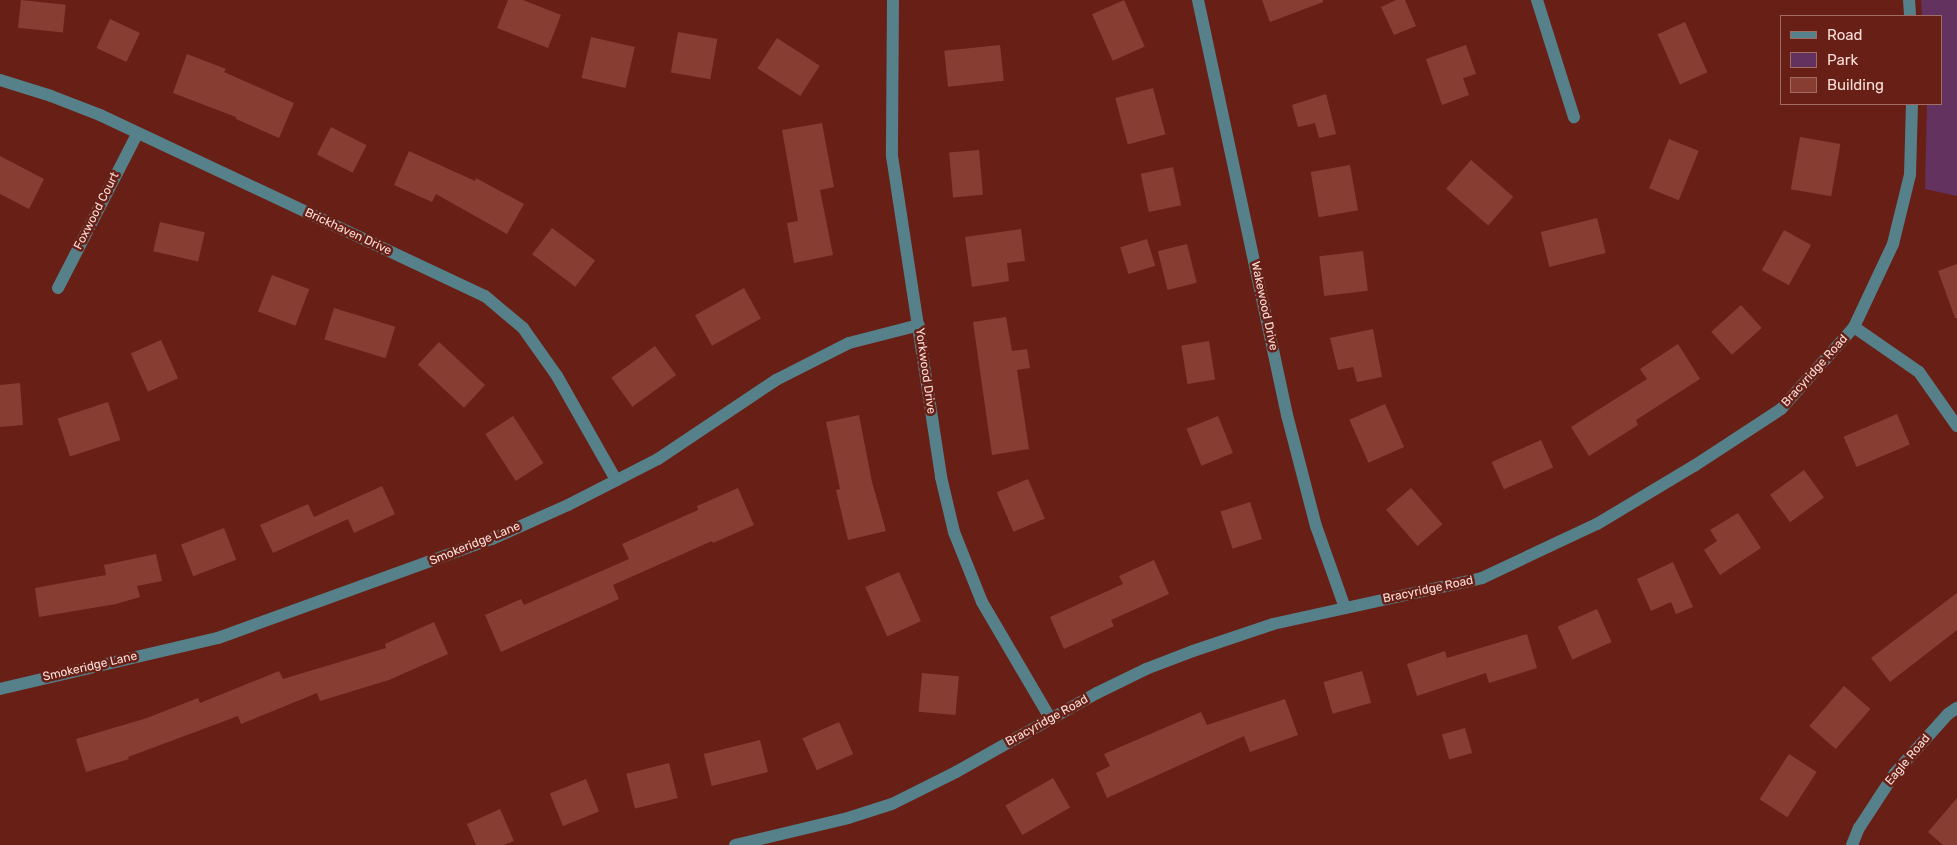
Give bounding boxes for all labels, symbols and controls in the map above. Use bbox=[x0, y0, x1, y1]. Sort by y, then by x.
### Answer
legend bbox=[1780, 15, 1942, 105]
text: Road bbox=[1827, 26, 1863, 44]
text: Park bbox=[1827, 51, 1858, 69]
text: Building bbox=[1827, 76, 1884, 94]
street label: Foxwood Court bbox=[71, 170, 123, 252]
street label: Brickhaven Drive bbox=[302, 206, 394, 258]
street label: Wakewood Drive bbox=[1248, 260, 1280, 352]
street label: Yorkwood Drive bbox=[912, 327, 938, 415]
street label: Bracyridge Road bbox=[1779, 332, 1851, 410]
street label: Smokeridge Lane bbox=[428, 519, 522, 569]
street label: Bracyridge Road bbox=[1381, 573, 1475, 607]
street label: Smokeridge Lane bbox=[41, 649, 139, 685]
street label: Bracyridge Road bbox=[1003, 692, 1091, 750]
street label: Eagle Road bbox=[1883, 732, 1933, 788]

